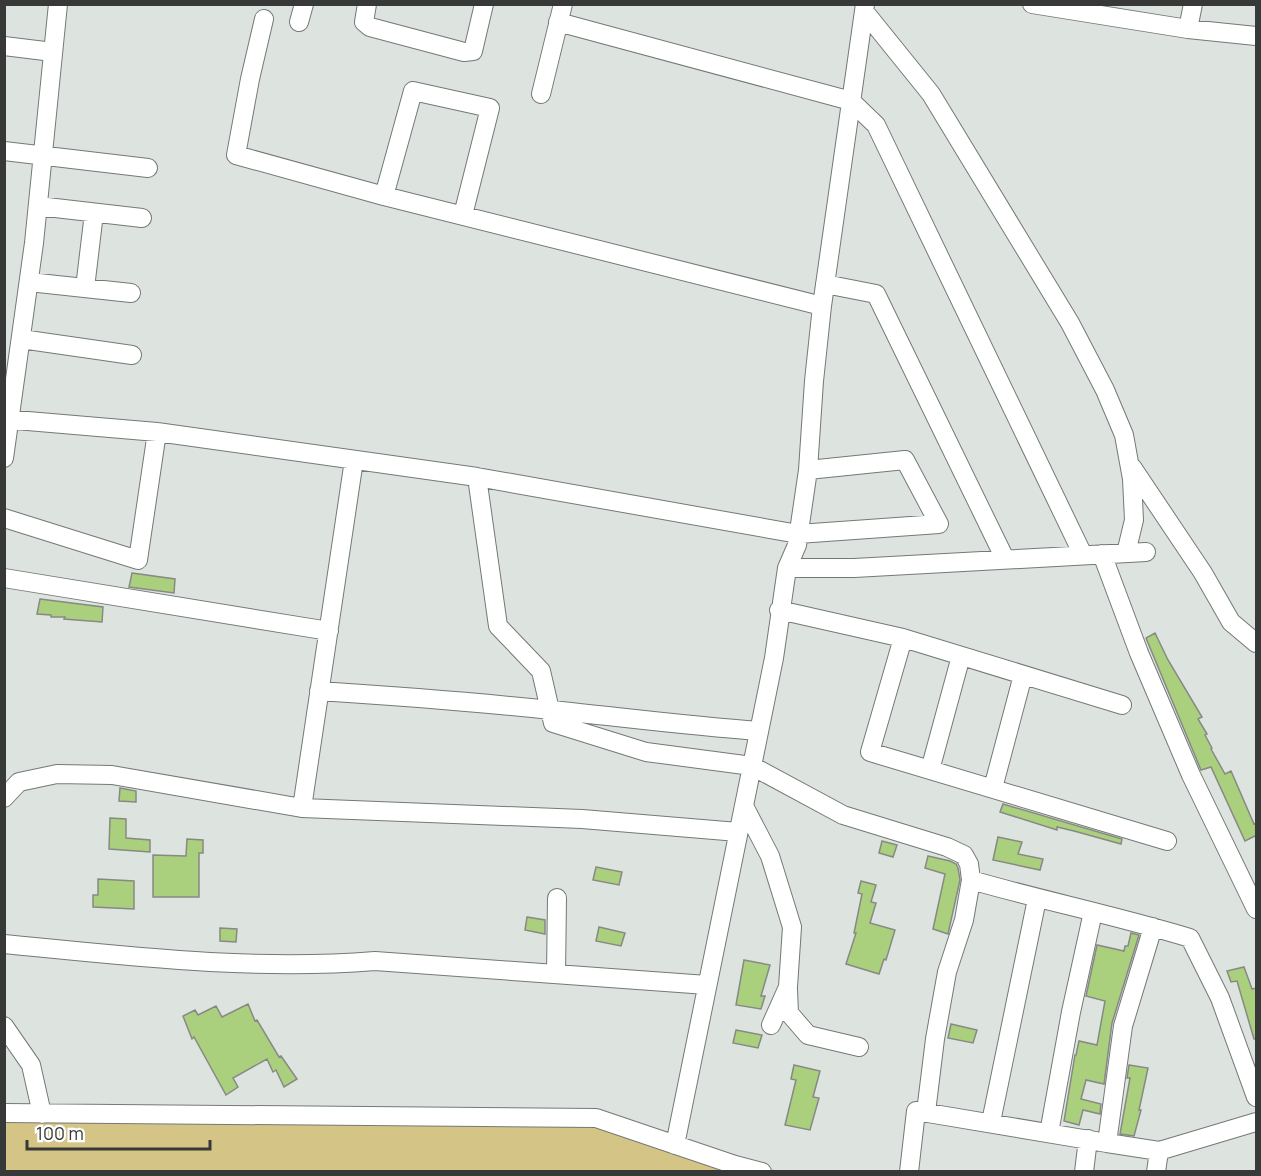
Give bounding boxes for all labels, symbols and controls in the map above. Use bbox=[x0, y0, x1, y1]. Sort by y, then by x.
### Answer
scale bar bbox=[27, 1113, 210, 1151]
text: 100 m bbox=[36, 1121, 84, 1145]

